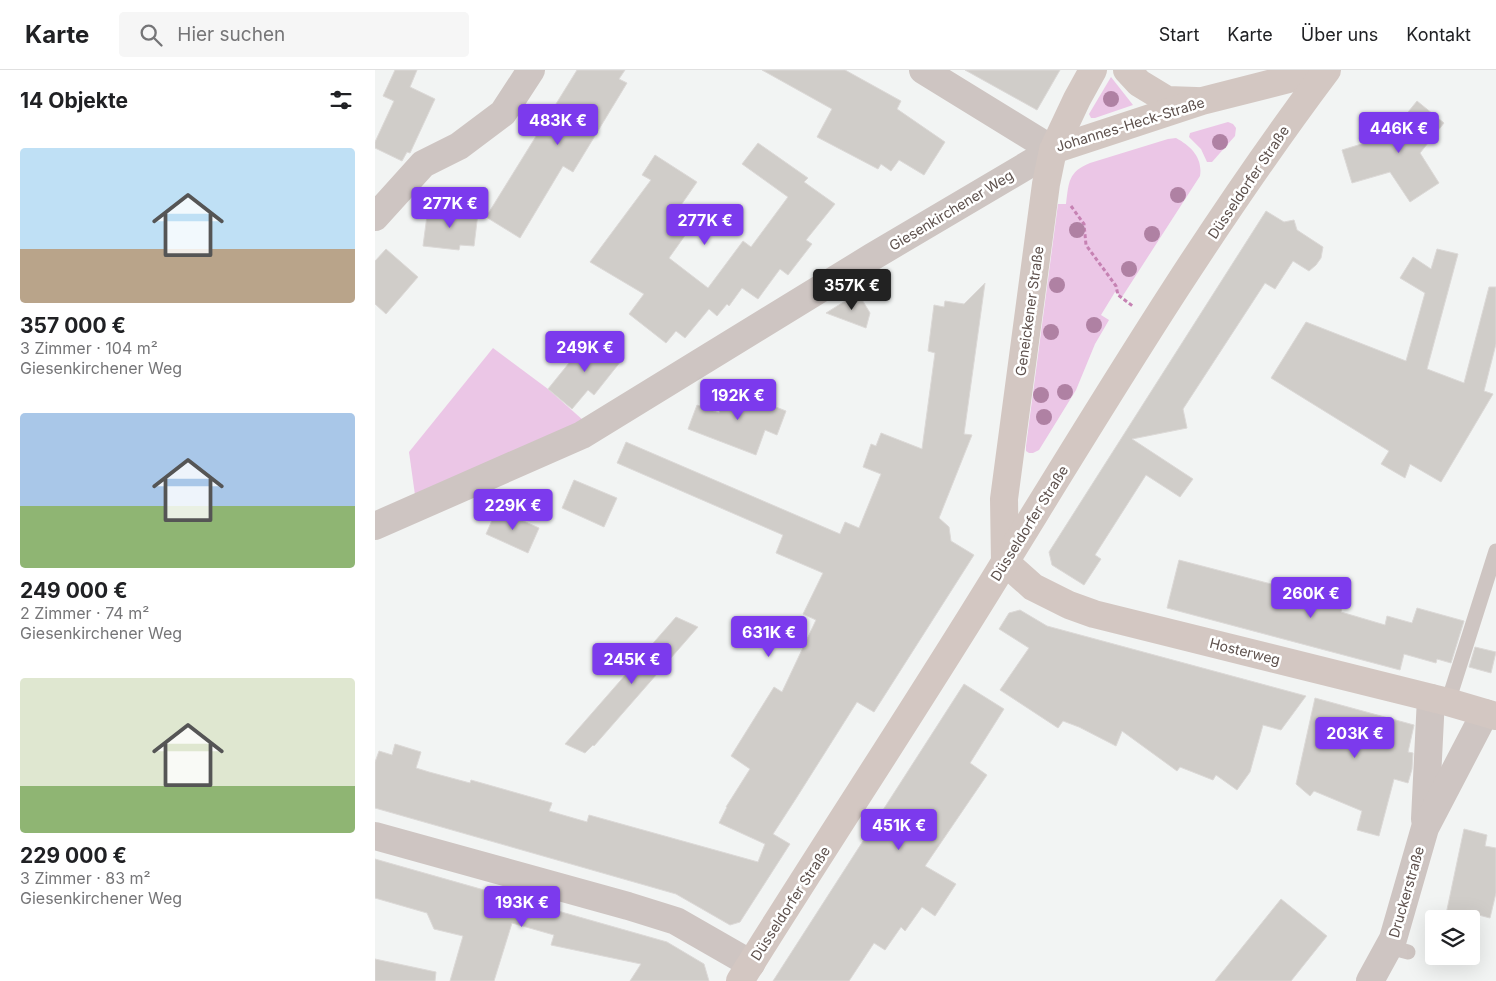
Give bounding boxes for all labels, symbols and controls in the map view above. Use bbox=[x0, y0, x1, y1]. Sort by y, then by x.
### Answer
search box bbox=[119, 12, 469, 57]
text: Karte bbox=[25, 20, 89, 49]
icon: search bbox=[137, 21, 165, 49]
text: Hier suchen bbox=[177, 23, 285, 46]
text: Start bbox=[1159, 24, 1199, 45]
text: Karte bbox=[1227, 24, 1273, 45]
text: Über uns bbox=[1301, 24, 1378, 45]
text: Kontakt bbox=[1406, 24, 1471, 45]
icon: filters bbox=[327, 86, 355, 114]
text: 14 Objekte bbox=[20, 88, 128, 113]
street label: Johannes-Heck-Straße bbox=[1054, 93, 1206, 155]
pin: 483K € bbox=[517, 104, 599, 146]
text: 483K € bbox=[529, 110, 587, 130]
pin: 446K € bbox=[1358, 112, 1440, 154]
text: 446K € bbox=[1370, 118, 1428, 138]
street label: Düsseldorfer Straße bbox=[1204, 122, 1292, 242]
street label: Giesenkirchener Weg bbox=[886, 166, 1016, 254]
icon: home bbox=[143, 180, 233, 270]
pin: 277K € bbox=[409, 186, 491, 229]
text: 277K € bbox=[422, 193, 478, 213]
pin: 277K € bbox=[664, 204, 746, 246]
text: 277K € bbox=[677, 210, 733, 230]
street label: Geneickener Straße bbox=[1011, 245, 1047, 377]
pin: 357K € bbox=[811, 268, 893, 311]
text: 357K € bbox=[824, 275, 880, 295]
text: 357 000 € bbox=[20, 313, 126, 338]
pin: 249K € bbox=[544, 330, 626, 373]
text: 249K € bbox=[556, 337, 614, 357]
text: 3 Zimmer · 104 m² bbox=[20, 338, 158, 358]
text: Giesenkirchener Weg bbox=[20, 358, 182, 378]
pin: 192K € bbox=[697, 378, 779, 421]
text: 192K € bbox=[711, 385, 765, 405]
icon: home bbox=[143, 445, 233, 535]
street label: Düsseldorfer Straße bbox=[987, 462, 1071, 584]
pin: 229K € bbox=[472, 488, 554, 531]
text: 229K € bbox=[485, 495, 541, 515]
pin: 260K € bbox=[1270, 576, 1352, 619]
text: 249 000 € bbox=[20, 578, 128, 603]
text: 260K € bbox=[1282, 583, 1340, 603]
text: 2 Zimmer · 74 m² bbox=[20, 603, 149, 623]
pin: 631K € bbox=[728, 616, 810, 658]
text: 631K € bbox=[742, 622, 796, 642]
text: Giesenkirchener Weg bbox=[20, 623, 182, 643]
street label: Hosterweg bbox=[1208, 634, 1282, 668]
pin: 245K € bbox=[591, 642, 673, 685]
text: 245K € bbox=[603, 649, 661, 669]
icon: home bbox=[143, 710, 233, 800]
pin: 203K € bbox=[1314, 716, 1396, 759]
text: 203K € bbox=[1326, 723, 1384, 743]
pin: 451K € bbox=[858, 808, 940, 851]
text: 451K € bbox=[872, 815, 926, 835]
text: 229 000 € bbox=[20, 843, 127, 868]
street label: Düsseldorfer Straße bbox=[747, 843, 833, 963]
street label: Druckerstraße bbox=[1385, 844, 1427, 940]
text: 3 Zimmer · 83 m² bbox=[20, 868, 151, 888]
pin: 193K € bbox=[481, 886, 563, 928]
text: Giesenkirchener Weg bbox=[20, 888, 182, 908]
text: 193K € bbox=[495, 892, 549, 912]
map controls bbox=[1425, 910, 1480, 965]
button: layers bbox=[1425, 910, 1480, 965]

